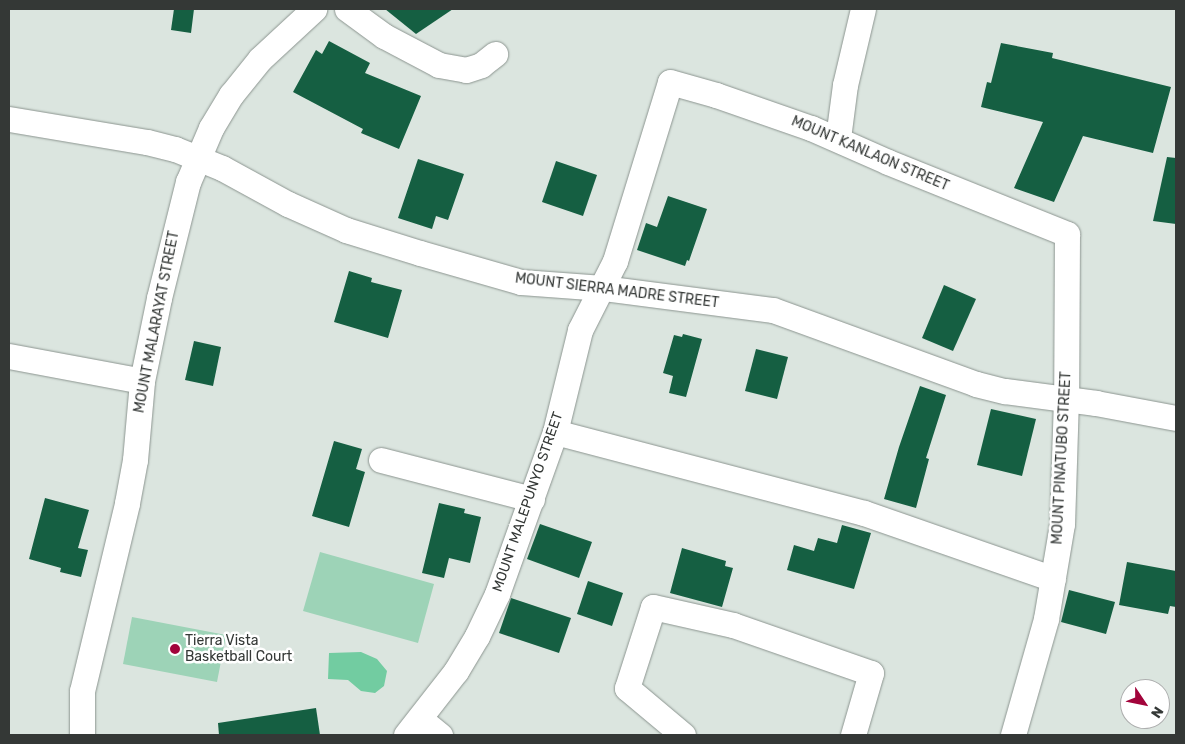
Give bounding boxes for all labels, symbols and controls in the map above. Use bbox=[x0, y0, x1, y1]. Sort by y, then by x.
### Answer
street label: MOUNT KANLAON STREET bbox=[789, 113, 951, 195]
street label: MOUNT MALARAYAT STREET bbox=[131, 229, 183, 415]
street label: MOUNT SIERRA MADRE STREET bbox=[514, 270, 720, 312]
street label: MOUNT PINATUBO STREET bbox=[1049, 371, 1075, 545]
street label: MOUNT MALEPUNYO STREET bbox=[489, 410, 567, 594]
place label: Tierra Vista Basketball Court bbox=[185, 633, 292, 666]
marker: Tierra Vista Basketball Court bbox=[169, 643, 181, 655]
north arrow bbox=[1120, 679, 1170, 729]
text: N bbox=[1147, 703, 1167, 721]

